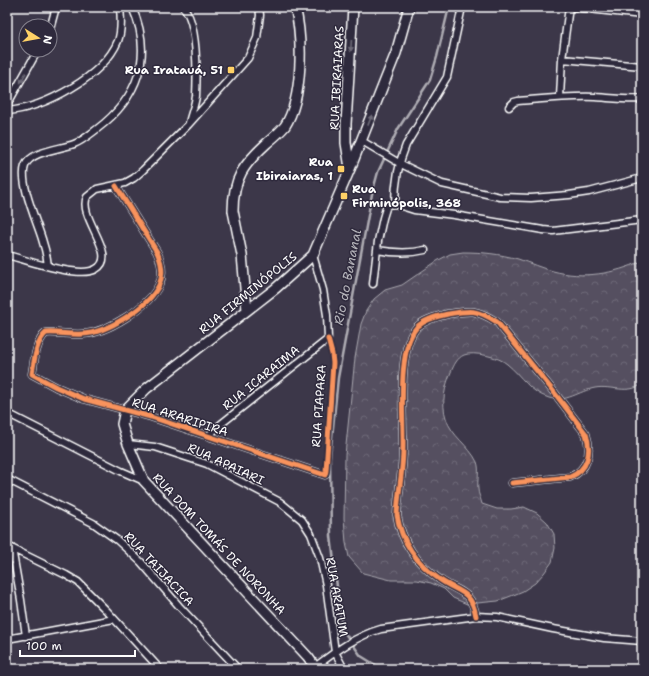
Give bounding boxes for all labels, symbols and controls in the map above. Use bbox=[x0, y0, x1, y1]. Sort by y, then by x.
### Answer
north arrow bbox=[18, 18, 58, 58]
street label: RUA IBIRAIARAS bbox=[326, 25, 348, 130]
text: N bbox=[39, 34, 56, 46]
one-way arrow bbox=[347, 40, 354, 52]
place label: Rua Iratauá, 51 bbox=[125, 62, 223, 78]
marker: Rua Iratauá, 51 bbox=[226, 65, 236, 75]
one-way arrow bbox=[19, 72, 26, 84]
one-way arrow bbox=[368, 114, 374, 126]
place label: Rua Ibiraiaras, 1 bbox=[256, 154, 334, 184]
marker: Rua Ibiraiaras, 1 bbox=[336, 164, 346, 174]
place label: Rua Firminópolis, 368 bbox=[352, 181, 461, 211]
marker: Rua Firminópolis, 368 bbox=[339, 191, 349, 201]
water label: Rio do Bananal bbox=[330, 228, 365, 327]
street label: RUA FIRMINÓPOLIS bbox=[196, 248, 301, 337]
street label: RUA ICARAIMA bbox=[219, 342, 303, 414]
street label: RUA PIAPARA bbox=[308, 364, 330, 448]
street label: RUA ARARIPIRA bbox=[130, 394, 230, 440]
street label: RUA APAIARI bbox=[185, 439, 267, 489]
street label: RUA DOM TOMÁS DE NORONHA bbox=[149, 470, 289, 618]
street label: RUA TAIJACICA bbox=[121, 529, 198, 610]
street label: RUA ARATUM bbox=[322, 556, 352, 639]
scale bar bbox=[20, 632, 135, 658]
text: 100 m bbox=[26, 638, 62, 654]

